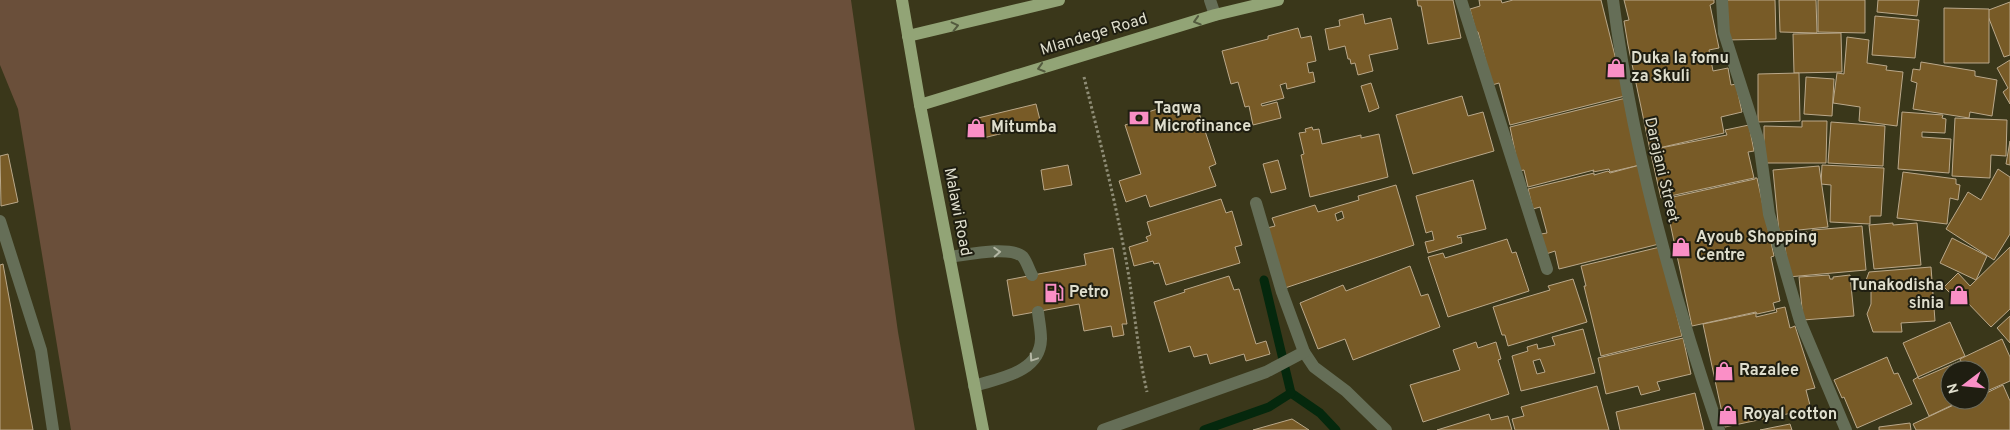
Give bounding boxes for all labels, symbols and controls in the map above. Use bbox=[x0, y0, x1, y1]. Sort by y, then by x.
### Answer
street label: Mlandege Road bbox=[1038, 9, 1150, 61]
one-way arrow bbox=[1193, 15, 1201, 25]
one-way arrow bbox=[951, 21, 960, 32]
place label: Duka la fomu za Skuli bbox=[1631, 49, 1729, 87]
shop icon: Duka la fomu za Skuli bbox=[1605, 57, 1627, 79]
one-way arrow bbox=[1038, 62, 1046, 72]
place label: Taqwa Microfinance bbox=[1154, 99, 1251, 137]
bank icon: Taqwa Microfinance bbox=[1128, 107, 1150, 129]
street label: Darajani Street bbox=[1639, 115, 1683, 225]
shop icon: Mitumba bbox=[965, 117, 987, 139]
place label: Mitumba bbox=[991, 118, 1057, 138]
street label: Malawi Road bbox=[939, 166, 975, 258]
place label: Ayoub Shopping Centre bbox=[1696, 228, 1817, 266]
shop icon: Ayoub Shopping Centre bbox=[1670, 236, 1692, 258]
one-way arrow bbox=[993, 246, 1001, 257]
place label: Tunakodisha sinia bbox=[1850, 276, 1944, 314]
fuel station icon: Petro bbox=[1043, 282, 1065, 304]
place label: Petro bbox=[1069, 283, 1109, 303]
shop icon: Tunakodisha sinia bbox=[1948, 284, 1970, 306]
one-way arrow bbox=[1030, 352, 1039, 362]
shop icon: Razalee bbox=[1713, 360, 1735, 382]
north arrow bbox=[1940, 360, 1990, 410]
place label: Razalee bbox=[1739, 361, 1799, 381]
text: N bbox=[1944, 381, 1964, 395]
shop icon: Royal cotton bbox=[1717, 404, 1739, 426]
place label: Royal cotton bbox=[1743, 405, 1837, 425]

